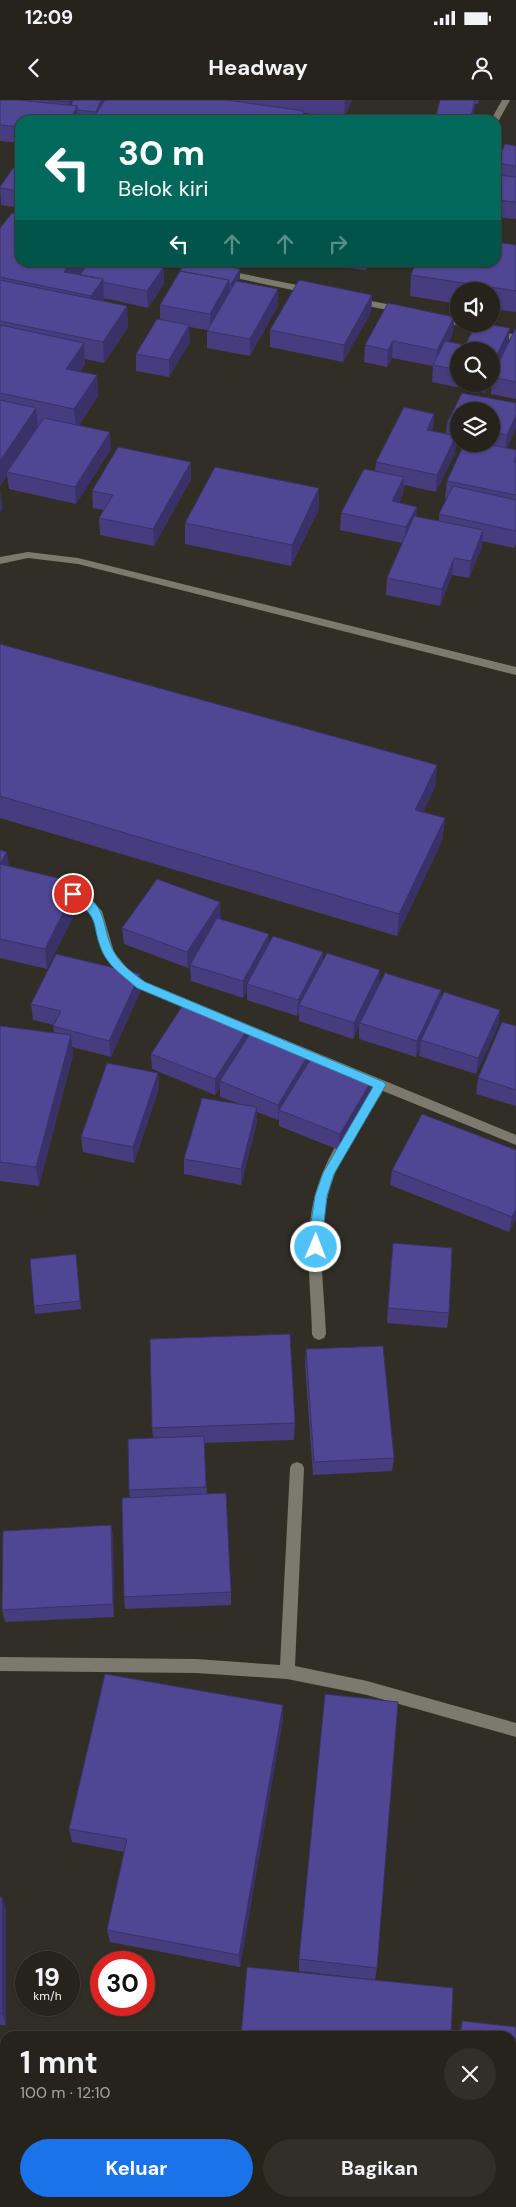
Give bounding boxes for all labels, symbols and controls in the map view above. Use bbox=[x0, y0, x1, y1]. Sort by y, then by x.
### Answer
text: 12:09 bbox=[25, 5, 73, 30]
text: Headway bbox=[208, 53, 308, 82]
icon: back bbox=[20, 54, 48, 82]
icon: person bbox=[468, 54, 496, 82]
text: 30 m bbox=[118, 130, 205, 176]
icon: left bbox=[35, 135, 100, 200]
text: Belok kiri bbox=[118, 174, 208, 203]
icon: left bbox=[165, 230, 193, 258]
icon: ahead bbox=[218, 230, 246, 258]
icon: ahead bbox=[271, 230, 299, 258]
icon: right bbox=[324, 230, 352, 258]
map controls bbox=[450, 282, 500, 452]
button: sound bbox=[450, 282, 500, 332]
button: search bbox=[450, 342, 500, 392]
button: layers bbox=[450, 402, 500, 452]
pin bbox=[52, 873, 94, 915]
icon: arrive bbox=[59, 880, 87, 908]
position arrow bbox=[289, 1220, 341, 1272]
speed limit sign: 30 bbox=[90, 1951, 155, 2016]
text: 19 bbox=[35, 1961, 60, 1994]
text: km/h bbox=[33, 1988, 62, 2004]
text: 1 mnt bbox=[20, 2043, 98, 2082]
button: close bbox=[444, 2048, 496, 2100]
text: 100 m · 12:10 bbox=[20, 2082, 110, 2103]
button: Keluar bbox=[20, 2139, 253, 2197]
button: Bagikan bbox=[263, 2139, 496, 2197]

